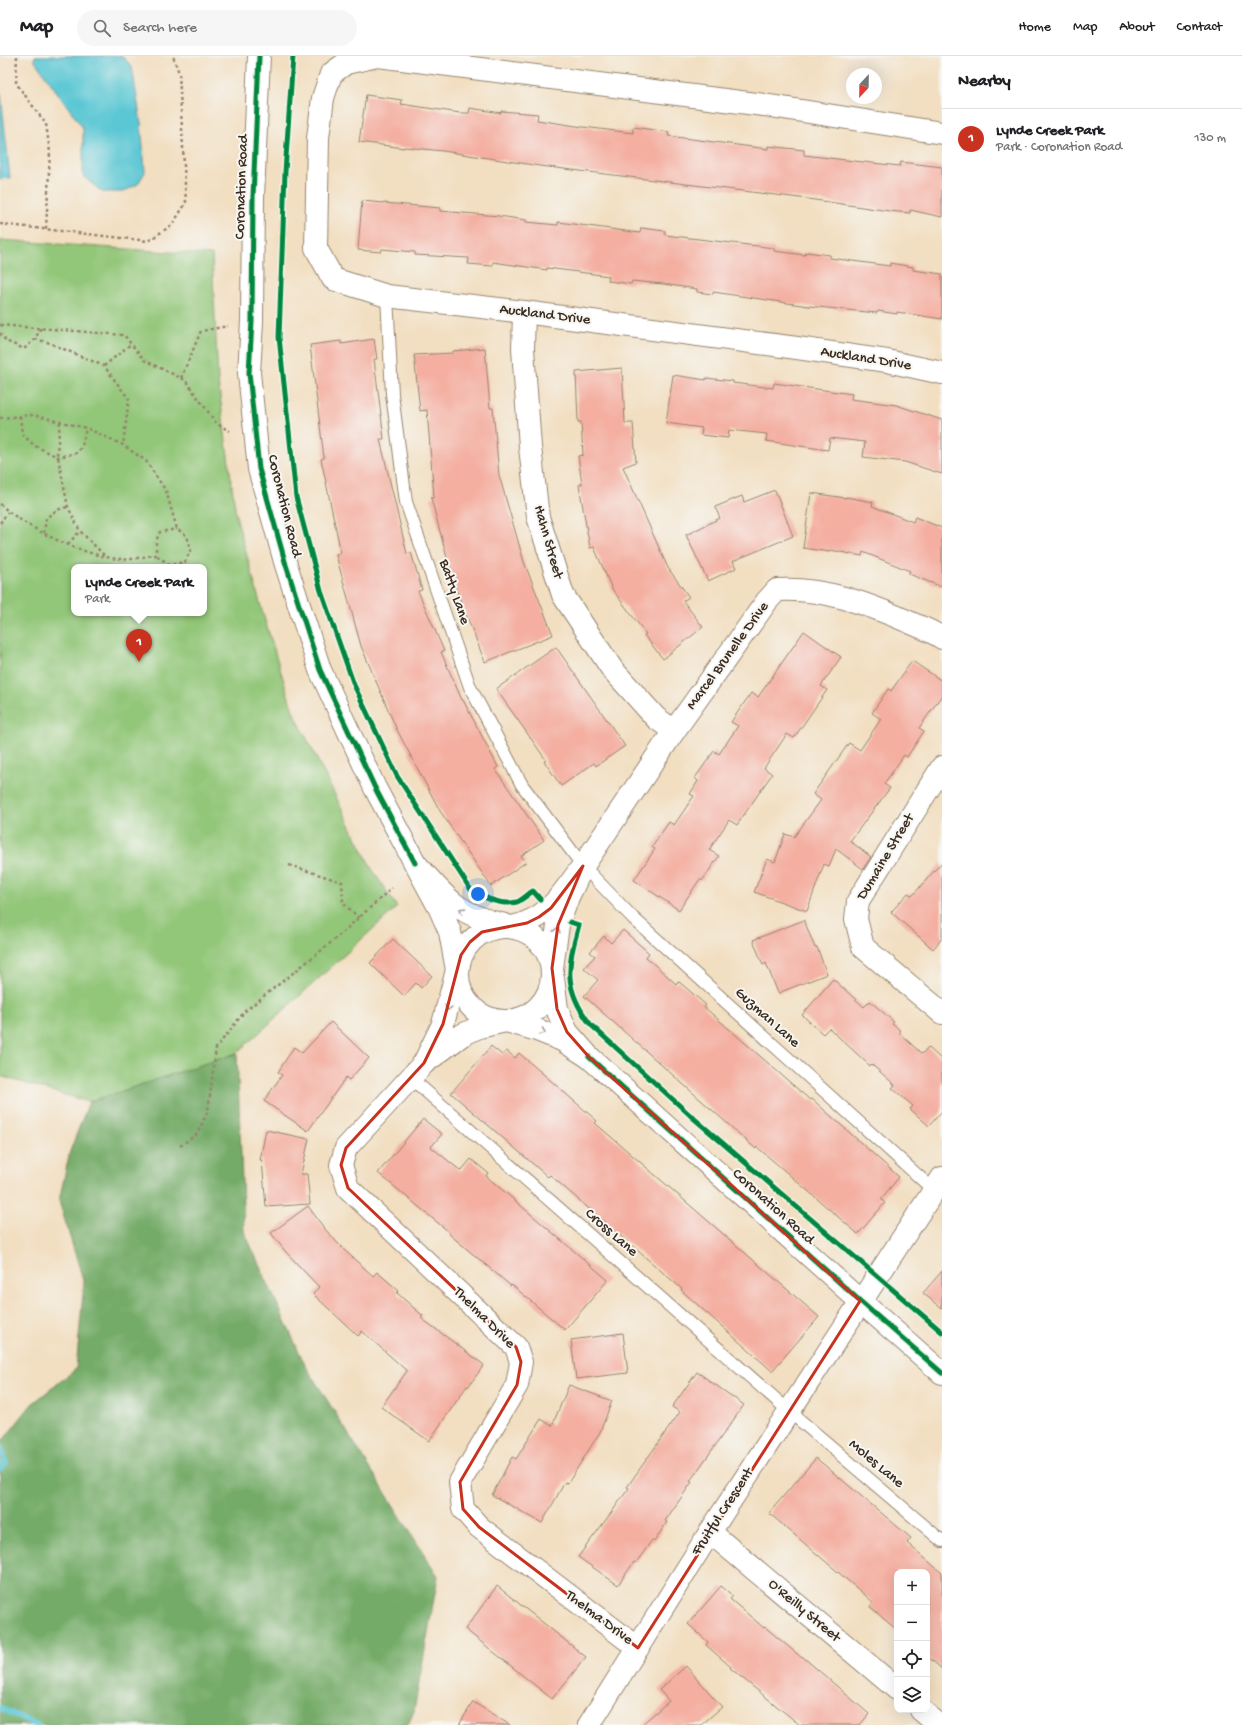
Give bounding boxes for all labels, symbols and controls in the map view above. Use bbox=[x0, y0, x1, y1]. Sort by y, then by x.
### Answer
search box bbox=[77, 10, 357, 46]
text: Map bbox=[20, 16, 53, 39]
icon: search bbox=[91, 17, 113, 39]
text: Search here bbox=[123, 19, 197, 37]
text: Home bbox=[1019, 19, 1051, 36]
text: Map bbox=[1073, 19, 1097, 36]
text: About bbox=[1119, 19, 1155, 36]
text: Contact bbox=[1177, 19, 1222, 36]
north arrow bbox=[846, 68, 882, 104]
text: Nearby bbox=[958, 72, 1011, 92]
text: Lynde Creek Park bbox=[996, 122, 1104, 140]
text: 1 bbox=[968, 131, 974, 146]
text: 130 m bbox=[1194, 131, 1226, 146]
street label: Coronation Road bbox=[231, 133, 253, 240]
text: Park · Coronation Road bbox=[996, 140, 1122, 155]
street label: Auckland Drive bbox=[499, 300, 592, 330]
street label: Auckland Drive bbox=[819, 343, 913, 375]
street label: Coronation Road bbox=[263, 453, 306, 560]
street label: Hahn Street bbox=[529, 503, 568, 583]
street label: Batty Lane bbox=[434, 556, 474, 627]
popup bbox=[71, 564, 207, 616]
text: Lynde Creek Park bbox=[85, 574, 193, 592]
text: Park bbox=[85, 592, 110, 607]
street label: Marcel Brunelle Drive bbox=[683, 598, 773, 714]
pin: 1 bbox=[126, 629, 152, 662]
street label: Dumaine Street bbox=[853, 809, 920, 904]
your location bbox=[468, 884, 488, 904]
one-way arrow bbox=[459, 907, 466, 914]
one-way arrow bbox=[553, 927, 561, 933]
street label: Guzman Lane bbox=[731, 984, 803, 1052]
one-way arrow bbox=[444, 1004, 453, 1011]
one-way arrow bbox=[540, 1028, 547, 1036]
street label: Coronation Road bbox=[728, 1165, 819, 1250]
street label: Cross Lane bbox=[581, 1205, 641, 1261]
street label: Thelma Drive bbox=[449, 1283, 519, 1353]
street label: Moles Lane bbox=[845, 1436, 908, 1493]
street label: Fruitful Crescent bbox=[687, 1463, 759, 1560]
map controls bbox=[894, 1569, 930, 1713]
button: + bbox=[894, 1569, 930, 1605]
street label: O'Reilly Street bbox=[764, 1575, 845, 1648]
street label: Thelma Drive bbox=[561, 1586, 637, 1649]
button: − bbox=[894, 1605, 930, 1641]
button: locate bbox=[894, 1641, 930, 1677]
button: layers bbox=[894, 1677, 930, 1713]

